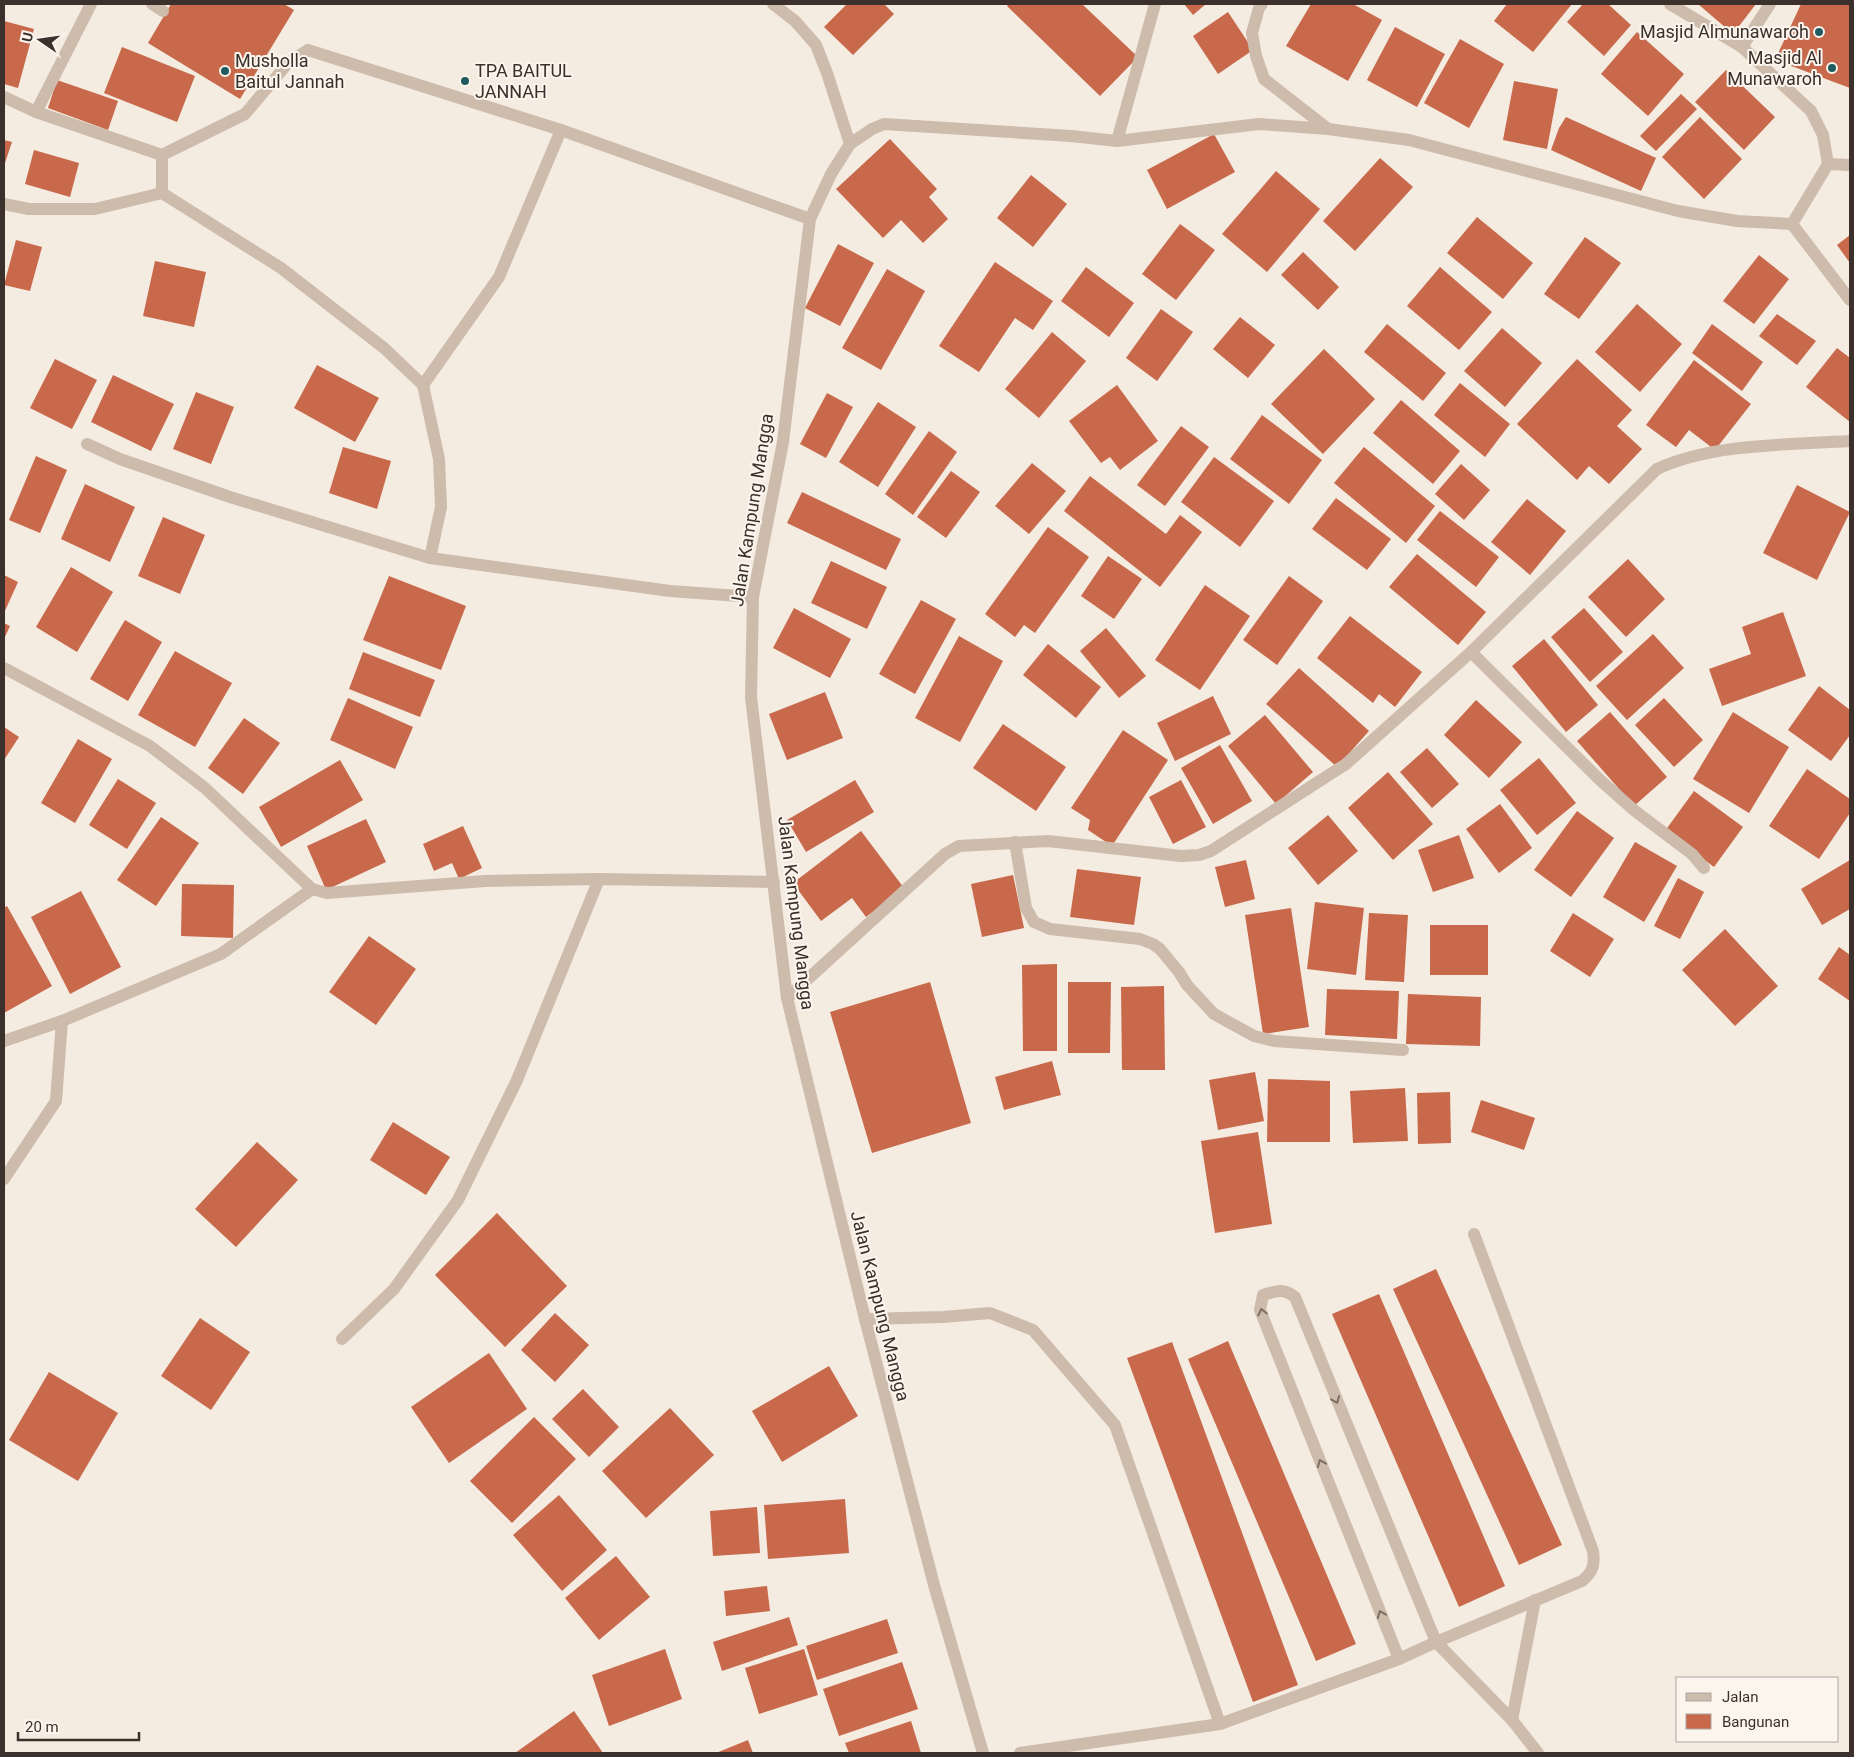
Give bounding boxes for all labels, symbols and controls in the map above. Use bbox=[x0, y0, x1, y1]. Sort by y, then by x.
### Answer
north arrow bbox=[15, 15, 65, 65]
place label: Masjid Almunawaroh bbox=[1640, 21, 1809, 42]
marker: Masjid Almunawaroh bbox=[1813, 26, 1825, 38]
text: U bbox=[18, 31, 36, 43]
place label: Masjid Al Munawaroh bbox=[1727, 47, 1822, 89]
place label: Musholla Baitul Jannah bbox=[235, 50, 344, 92]
place label: TPA BAITUL JANNAH bbox=[475, 60, 572, 102]
marker: Masjid Al Munawaroh bbox=[1826, 62, 1838, 74]
marker: Musholla Baitul Jannah bbox=[219, 65, 231, 77]
marker: TPA BAITUL JANNAH bbox=[459, 75, 471, 87]
street label: Jalan Kampung Mangga bbox=[726, 412, 777, 608]
street label: Jalan Kampung Mangga bbox=[774, 815, 819, 1011]
street label: Jalan Kampung Mangga bbox=[847, 1209, 914, 1403]
one-way arrow bbox=[1257, 1307, 1268, 1316]
one-way arrow bbox=[1330, 1395, 1341, 1404]
one-way arrow bbox=[1317, 1459, 1327, 1468]
one-way arrow bbox=[1377, 1610, 1387, 1619]
legend bbox=[1676, 1677, 1839, 1742]
text: Jalan bbox=[1722, 1688, 1759, 1706]
scale bar bbox=[18, 1710, 139, 1742]
text: Bangunan bbox=[1722, 1713, 1789, 1731]
text: 20 m bbox=[25, 1718, 59, 1736]

